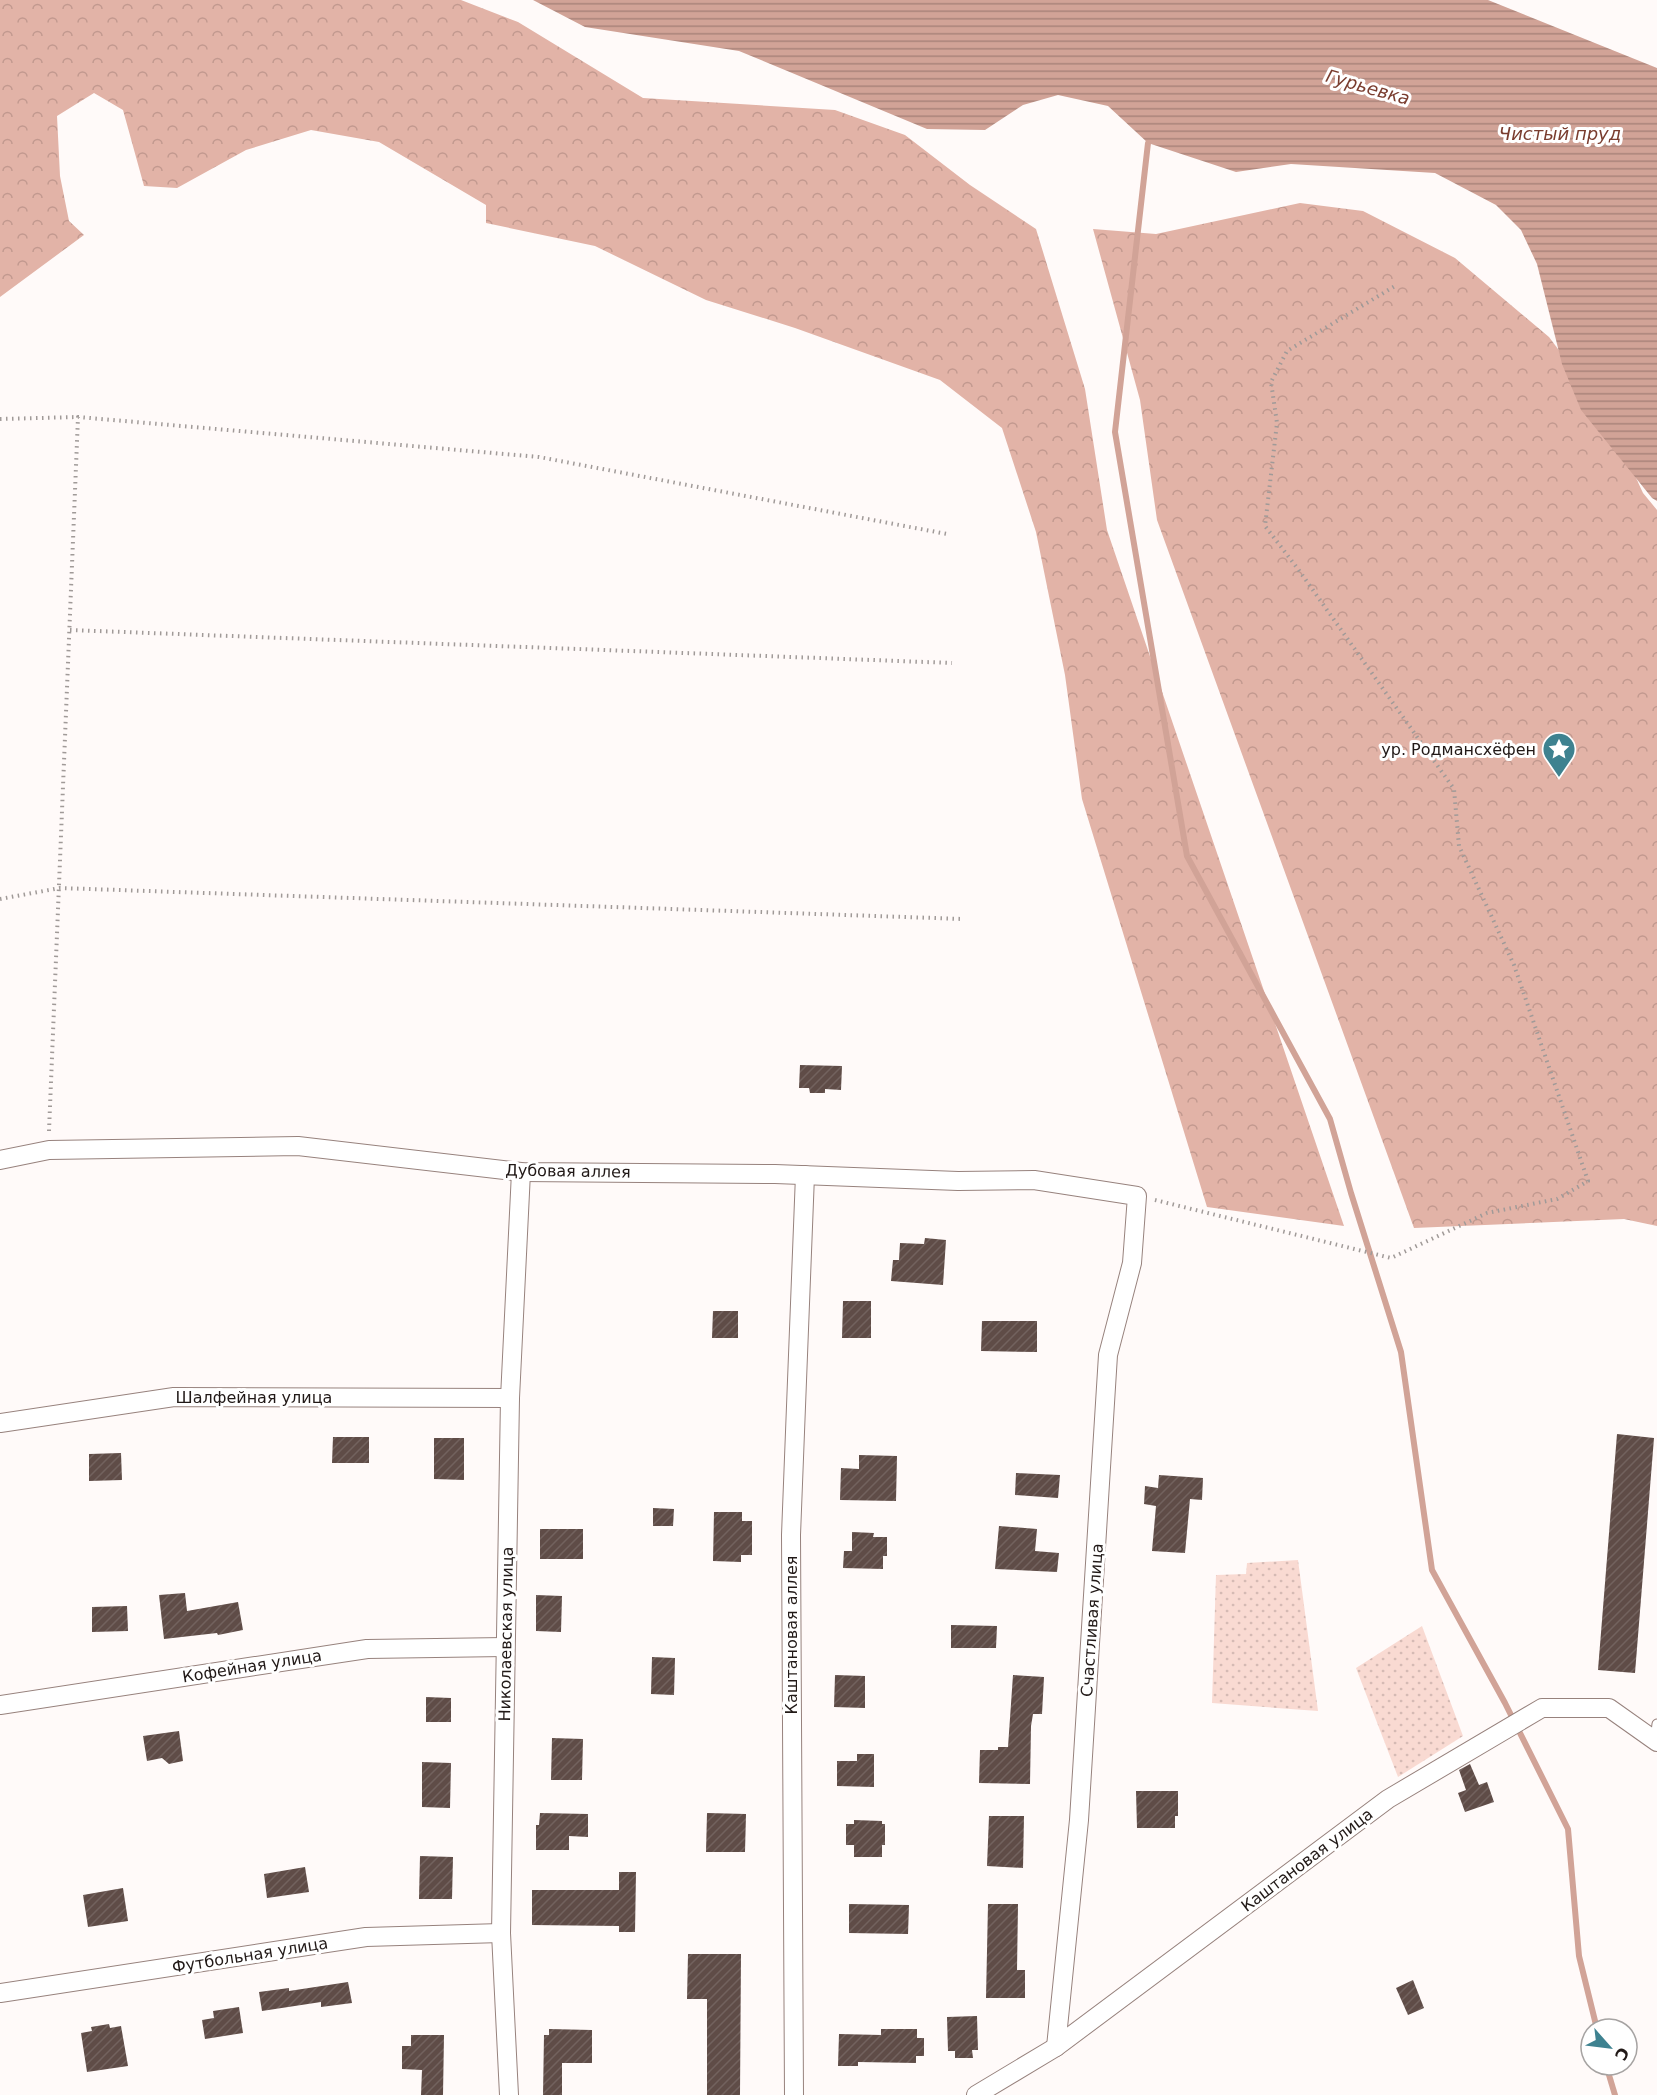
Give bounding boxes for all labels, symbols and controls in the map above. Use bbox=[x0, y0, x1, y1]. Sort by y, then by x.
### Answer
water label: Гурьевка bbox=[1324, 65, 1412, 109]
water label: Чистый пруд bbox=[1499, 123, 1621, 144]
place icon: ур. Родмансхёфен bbox=[1541, 731, 1577, 778]
place label: ур. Родмансхёфен bbox=[1381, 740, 1536, 759]
street label: Дубовая аллея bbox=[505, 1160, 631, 1182]
street label: Шалфейная улица bbox=[176, 1388, 332, 1407]
street label: Счастливая улица bbox=[1077, 1543, 1107, 1697]
street label: Николаевская улица bbox=[495, 1546, 517, 1722]
street label: Каштановая аллея bbox=[782, 1556, 801, 1714]
street label: Кофейная улица bbox=[181, 1646, 323, 1686]
street label: Каштановая улица bbox=[1237, 1804, 1377, 1916]
street label: Футбольная улица bbox=[171, 1933, 329, 1977]
north arrow bbox=[1579, 2017, 1639, 2077]
text: С bbox=[1611, 2044, 1633, 2063]

